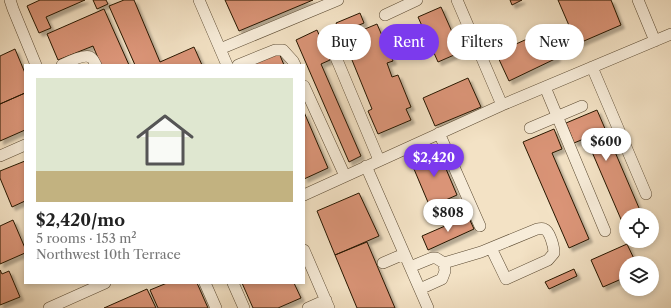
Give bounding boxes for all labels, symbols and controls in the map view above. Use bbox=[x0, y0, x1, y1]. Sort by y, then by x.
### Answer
chip: Buy bbox=[317, 24, 371, 60]
chip: Rent bbox=[379, 24, 439, 60]
chip: Filters bbox=[447, 24, 517, 60]
chip: New bbox=[525, 24, 584, 60]
icon: home bbox=[129, 104, 201, 176]
pin: $600 bbox=[582, 128, 630, 162]
text: $600 bbox=[590, 133, 622, 149]
pin: $2,420 bbox=[401, 144, 467, 178]
text: $2,420 bbox=[413, 149, 455, 165]
pin: $808 bbox=[424, 199, 472, 233]
text: $808 bbox=[432, 204, 464, 220]
map controls bbox=[619, 208, 659, 296]
button: locate bbox=[619, 208, 659, 248]
text: $2,420/mo bbox=[36, 210, 125, 230]
text: 5 rooms · 153 m² bbox=[36, 230, 137, 246]
text: Northwest 10th Terrace bbox=[36, 246, 181, 262]
button: layers bbox=[619, 256, 659, 296]

